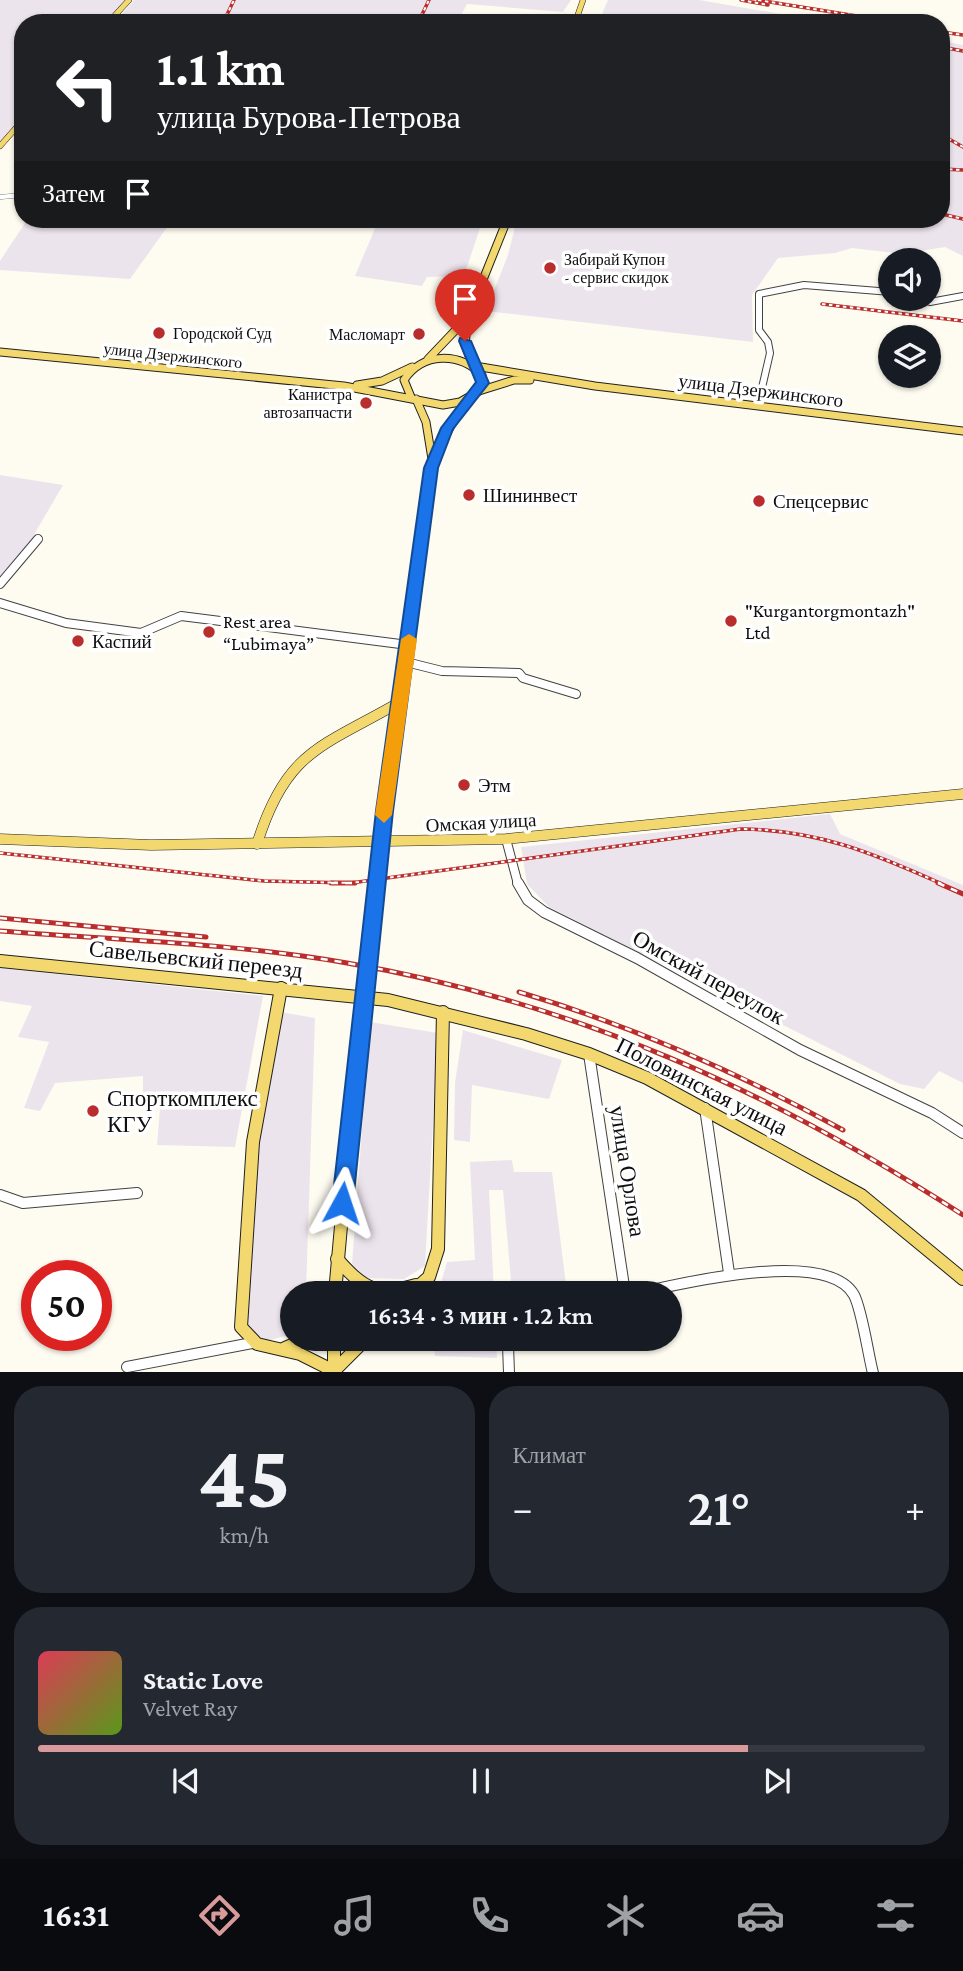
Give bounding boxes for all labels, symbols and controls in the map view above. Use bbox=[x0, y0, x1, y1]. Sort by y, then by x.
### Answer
text: 1.1 km bbox=[157, 41, 285, 96]
icon: left bbox=[42, 42, 133, 133]
text: улица Бурова-Петрова bbox=[157, 99, 461, 135]
icon: arrive bbox=[119, 175, 157, 213]
text: Затем bbox=[42, 179, 105, 208]
map controls bbox=[878, 248, 941, 388]
button: sound bbox=[878, 248, 941, 311]
place label: Забирай Купон - сервис скидок bbox=[564, 251, 669, 287]
marker: Забирай Купон - сервис скидок bbox=[542, 260, 558, 276]
pin bbox=[435, 269, 495, 341]
icon: arrive bbox=[446, 280, 484, 318]
marker: Городской Суд bbox=[151, 325, 167, 341]
place label: Городской Суд bbox=[173, 325, 272, 343]
button: layers bbox=[878, 325, 941, 388]
place label: Масломарт bbox=[329, 326, 405, 344]
marker: Масломарт bbox=[411, 326, 427, 342]
street label: улица Дзержинского bbox=[103, 340, 243, 372]
street label: улица Дзержинского bbox=[677, 370, 845, 411]
place label: Канистра автозапчасти bbox=[263, 386, 352, 421]
marker: Канистра автозапчасти bbox=[358, 395, 374, 411]
place label: Шининвест bbox=[483, 485, 578, 506]
marker: Шининвест bbox=[461, 487, 477, 503]
place label: Спецсервис bbox=[773, 491, 869, 512]
marker: Спецсервис bbox=[751, 493, 767, 509]
place label: "Kurgantorgmontazh" Ltd bbox=[745, 600, 915, 643]
place label: Rest area “Lubimaya” bbox=[223, 611, 314, 654]
marker: "Kurgantorgmontazh" Ltd bbox=[723, 613, 739, 629]
marker: Rest area “Lubimaya” bbox=[201, 624, 217, 640]
place label: Каспий bbox=[92, 631, 152, 652]
marker: Каспий bbox=[70, 633, 86, 649]
place label: Этм bbox=[478, 775, 511, 796]
marker: Этм bbox=[456, 777, 472, 793]
street label: Омская улица bbox=[425, 809, 537, 836]
street label: Омский переулок bbox=[628, 924, 790, 1030]
street label: Савельевский переезд bbox=[88, 935, 304, 983]
street label: Половинская улица bbox=[612, 1031, 792, 1141]
place label: Спорткомплекс КГУ bbox=[107, 1085, 258, 1137]
marker: Спорткомплекс КГУ bbox=[85, 1103, 101, 1119]
street label: улица Орлова bbox=[605, 1103, 651, 1239]
position arrow bbox=[305, 1166, 379, 1240]
speed limit sign: 50 bbox=[21, 1260, 112, 1351]
text: 16:34 · 3 мин · 1.2 km bbox=[369, 1301, 593, 1330]
text: 45 bbox=[198, 1425, 291, 1527]
text: Климат bbox=[513, 1442, 586, 1468]
text: 21° bbox=[687, 1478, 750, 1536]
text: − bbox=[513, 1487, 533, 1529]
text: + bbox=[905, 1487, 925, 1529]
text: km/h bbox=[219, 1522, 269, 1548]
text: Static Love bbox=[143, 1666, 263, 1695]
text: Velvet Ray bbox=[143, 1695, 237, 1721]
icon: previous bbox=[167, 1762, 205, 1800]
icon: pause bbox=[462, 1762, 500, 1800]
icon: next bbox=[758, 1762, 796, 1800]
icon: directions bbox=[195, 1891, 244, 1940]
icon: music bbox=[330, 1891, 379, 1940]
icon: phone bbox=[465, 1891, 514, 1940]
icon: climate bbox=[601, 1891, 650, 1940]
icon: car bbox=[736, 1891, 785, 1940]
icon: filters bbox=[871, 1891, 920, 1940]
text: 16:31 bbox=[43, 1897, 109, 1933]

